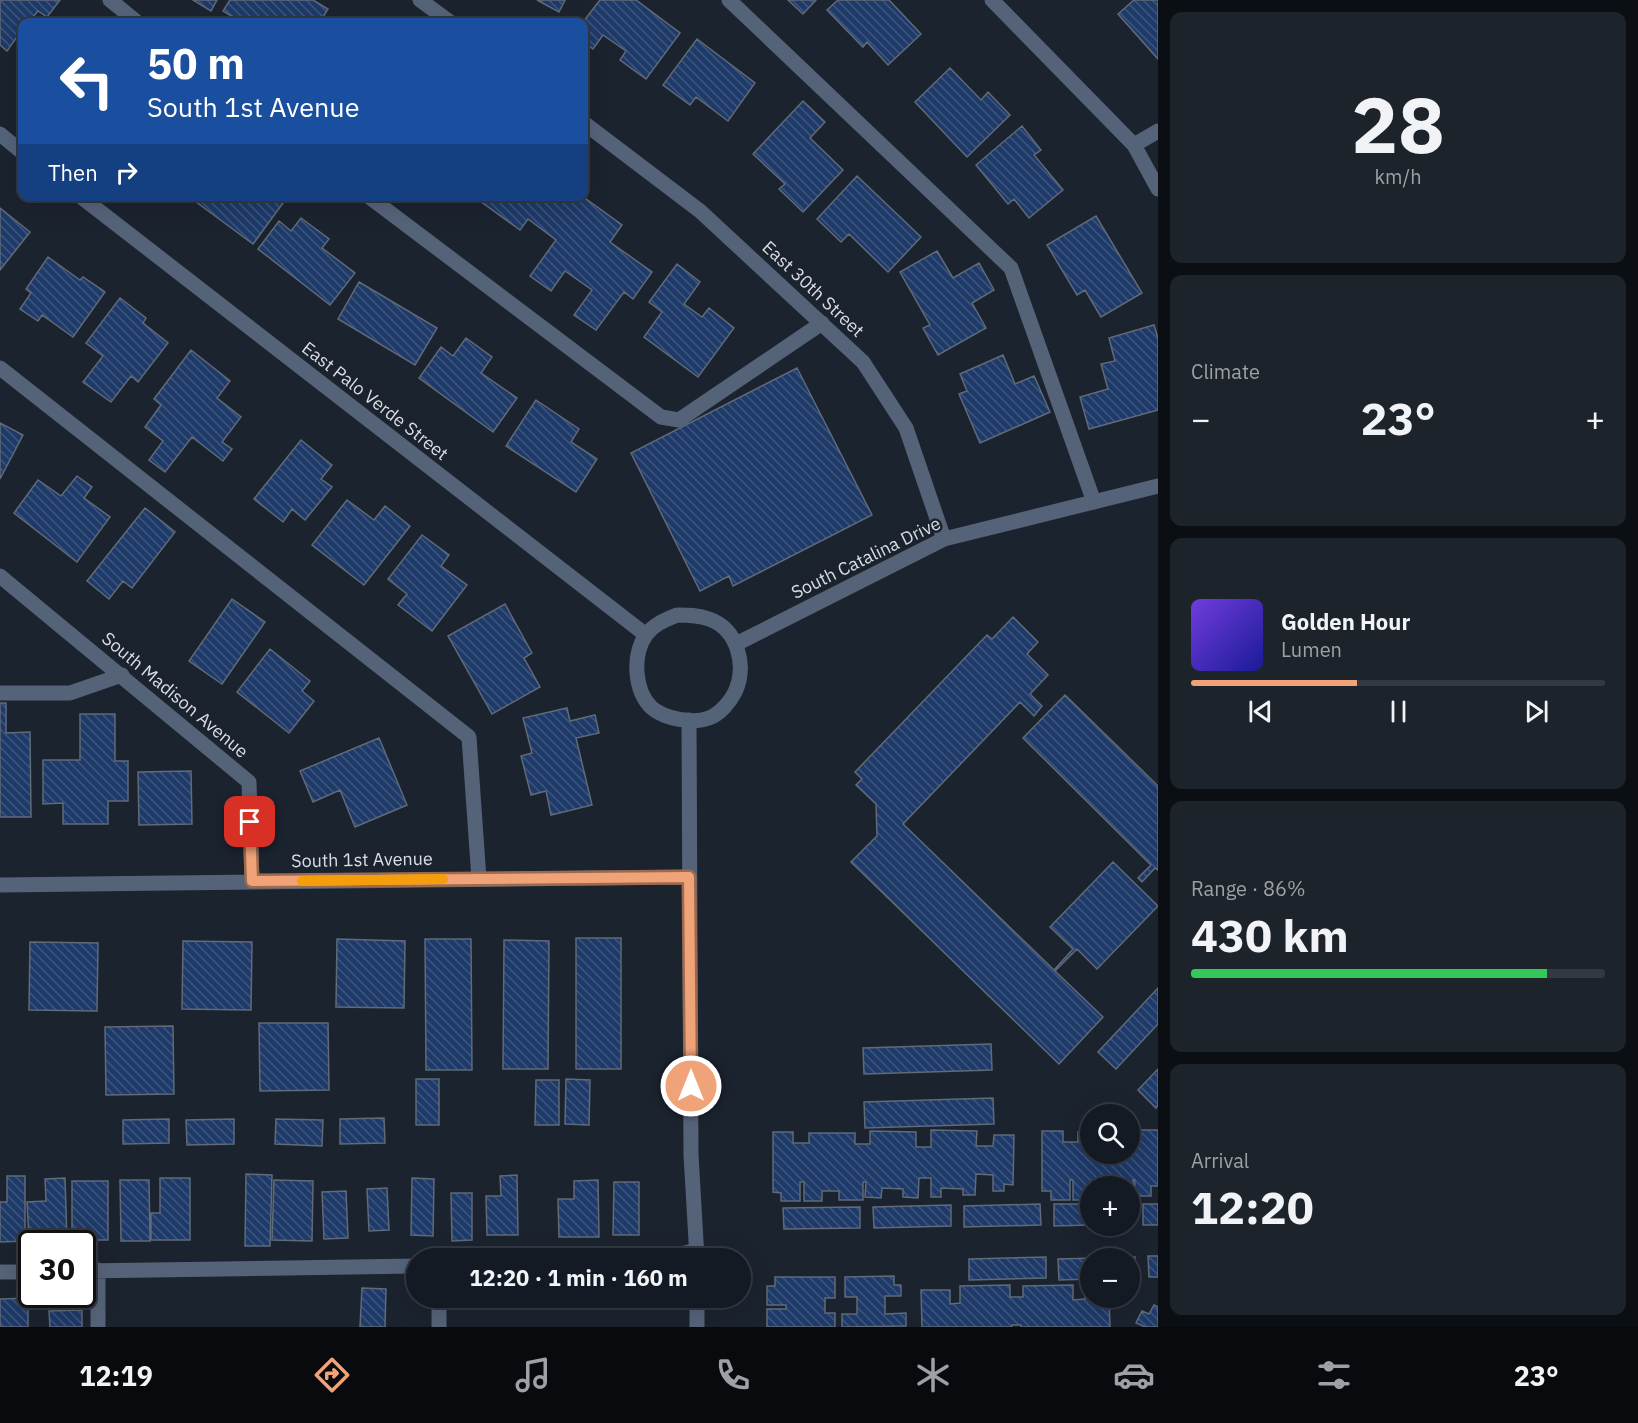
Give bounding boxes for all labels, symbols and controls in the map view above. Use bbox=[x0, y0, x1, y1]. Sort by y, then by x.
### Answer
text: 50 m bbox=[147, 36, 245, 91]
icon: left bbox=[48, 42, 126, 120]
text: 28 bbox=[1351, 73, 1445, 174]
text: South 1st Avenue bbox=[147, 89, 360, 124]
icon: right bbox=[110, 156, 143, 189]
text: Then bbox=[48, 158, 98, 187]
text: km/h bbox=[1374, 163, 1422, 190]
street label: East 30th Street bbox=[758, 236, 869, 342]
street label: East Palo Verde Street bbox=[297, 336, 453, 465]
text: Climate bbox=[1191, 358, 1260, 385]
text: 23° bbox=[1360, 389, 1436, 447]
text: − bbox=[1191, 397, 1211, 440]
text: + bbox=[1585, 397, 1605, 440]
street label: South Catalina Drive bbox=[787, 511, 944, 604]
text: Golden Hour bbox=[1281, 607, 1410, 636]
street label: South Madison Avenue bbox=[97, 627, 253, 763]
text: Lumen bbox=[1281, 636, 1342, 663]
icon: previous bbox=[1244, 695, 1277, 728]
icon: pause bbox=[1382, 695, 1415, 728]
icon: next bbox=[1520, 695, 1553, 728]
pin bbox=[224, 796, 275, 847]
icon: arrive bbox=[233, 805, 266, 838]
street label: South 1st Avenue bbox=[291, 847, 433, 872]
text: Range · 86% bbox=[1191, 875, 1306, 902]
text: 430 km bbox=[1191, 906, 1349, 964]
position arrow bbox=[659, 1054, 723, 1118]
map controls bbox=[1080, 1104, 1140, 1308]
button: search bbox=[1080, 1104, 1140, 1164]
text: Arrival bbox=[1191, 1147, 1249, 1174]
button: + bbox=[1080, 1176, 1140, 1236]
text: 12:20 bbox=[1191, 1178, 1314, 1236]
speed limit sign: 30 bbox=[18, 1230, 96, 1308]
button: − bbox=[1080, 1248, 1140, 1308]
text: 12:20 · 1 min · 160 m bbox=[469, 1263, 688, 1292]
icon: directions bbox=[311, 1354, 353, 1396]
icon: music bbox=[512, 1354, 554, 1396]
icon: phone bbox=[712, 1354, 754, 1396]
icon: climate bbox=[912, 1354, 954, 1396]
icon: car bbox=[1113, 1354, 1155, 1396]
icon: filters bbox=[1313, 1354, 1355, 1396]
text: 12:19 bbox=[79, 1358, 153, 1393]
text: 23° bbox=[1514, 1358, 1559, 1393]

